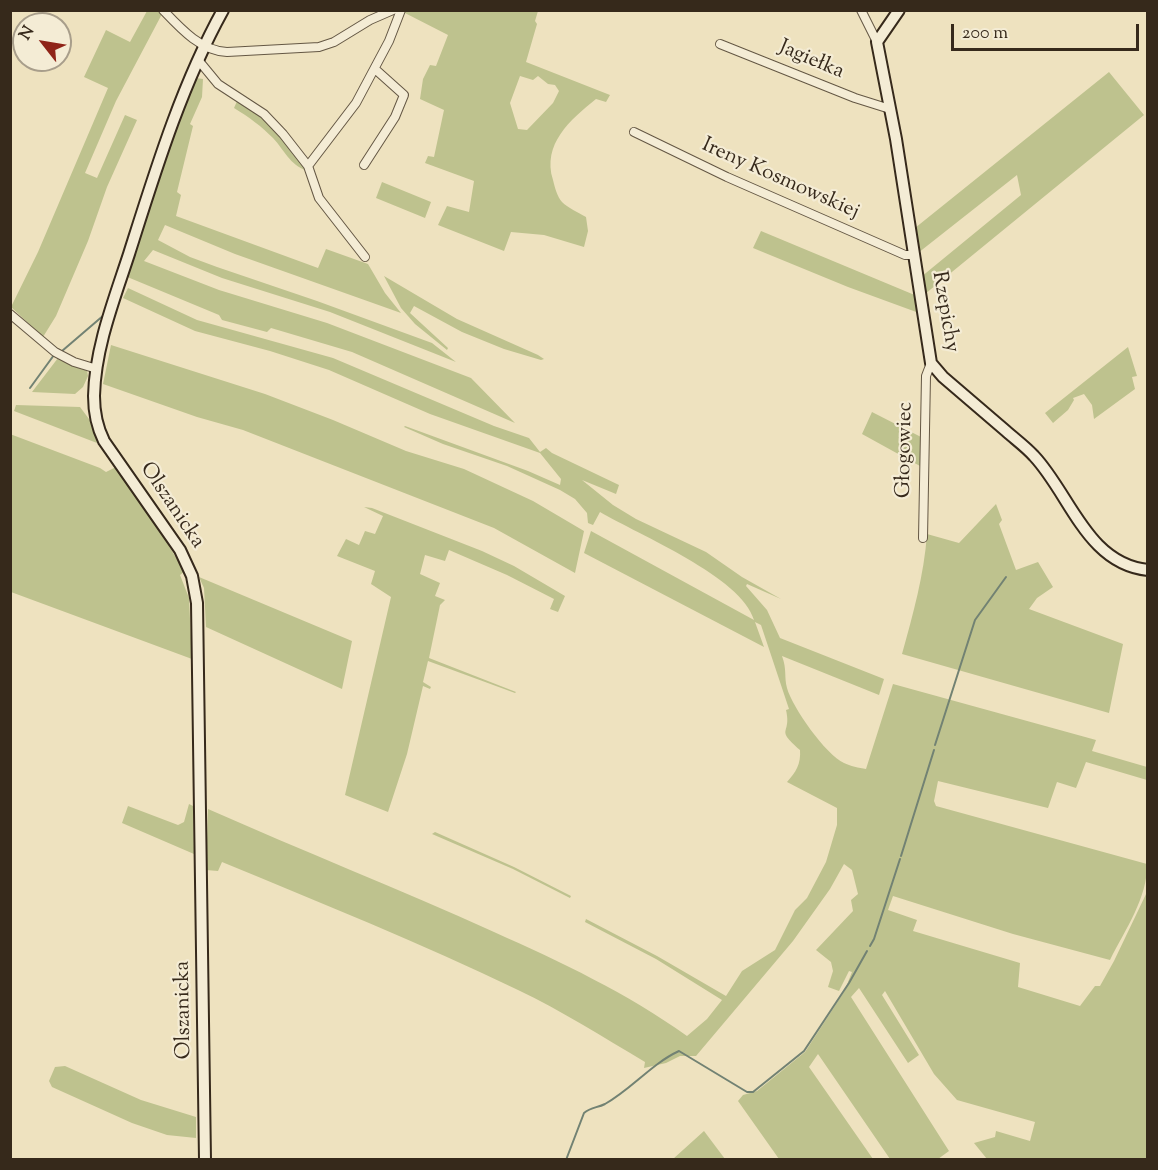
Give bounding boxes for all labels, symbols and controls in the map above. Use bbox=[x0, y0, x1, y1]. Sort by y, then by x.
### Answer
north arrow bbox=[12, 12, 72, 72]
scale bar bbox=[954, 12, 1142, 50]
text: 200 m bbox=[962, 21, 1008, 47]
text: N bbox=[15, 22, 41, 45]
street label: Jagiełka bbox=[775, 36, 847, 86]
street label: Ireny Kosmowskiej bbox=[697, 134, 863, 226]
street label: Rzepichy bbox=[924, 269, 964, 355]
street label: Głogowiec bbox=[893, 402, 919, 498]
street label: Olszanicka bbox=[133, 458, 209, 554]
street label: Olszanicka bbox=[172, 961, 198, 1059]

